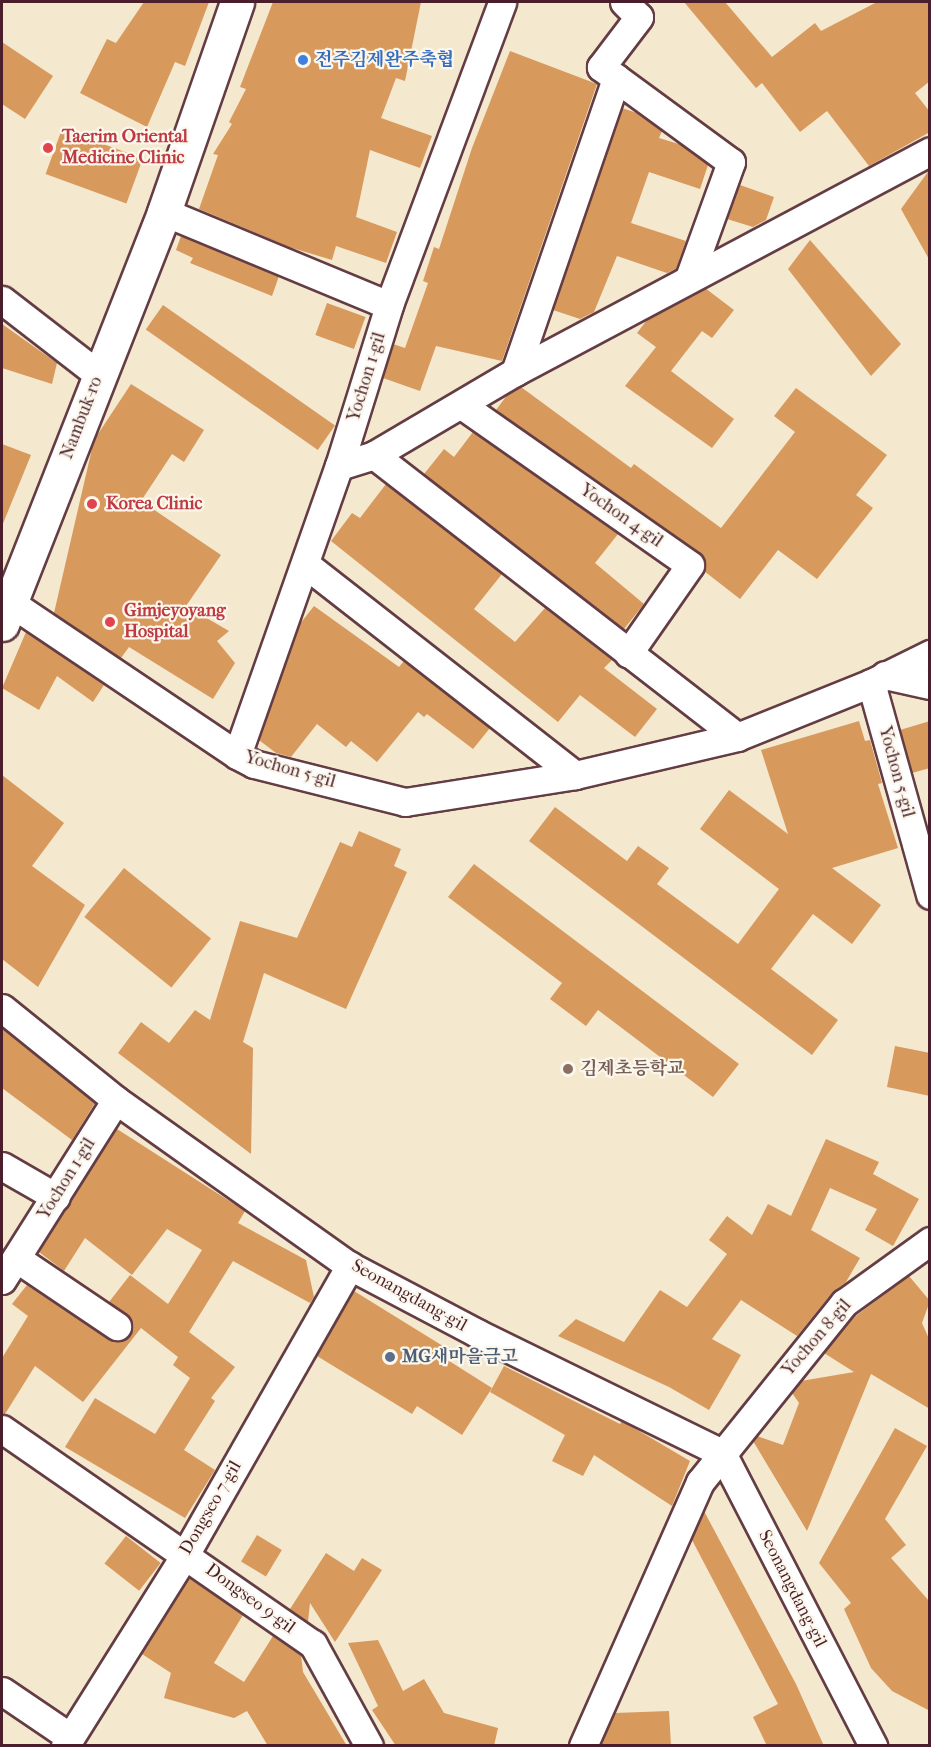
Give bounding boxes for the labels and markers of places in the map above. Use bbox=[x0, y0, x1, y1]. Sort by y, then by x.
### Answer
place label: 전주김제완주축협 bbox=[315, 49, 454, 71]
marker: 전주김제완주축협 bbox=[296, 53, 310, 67]
place label: Taerim Oriental Medicine Clinic bbox=[62, 127, 188, 170]
marker: Taerim Oriental Medicine Clinic bbox=[39, 139, 57, 157]
place label: Korea Clinic bbox=[106, 493, 202, 515]
marker: Korea Clinic bbox=[83, 495, 101, 513]
place label: Gimjeyoyang Hospital bbox=[124, 601, 226, 644]
marker: Gimjeyoyang Hospital bbox=[101, 613, 119, 631]
place label: 김제초등학교 bbox=[580, 1058, 684, 1080]
marker: 김제초등학교 bbox=[561, 1062, 575, 1076]
place label: MG새마을금고 bbox=[402, 1346, 518, 1368]
marker: MG새마을금고 bbox=[383, 1350, 397, 1364]

